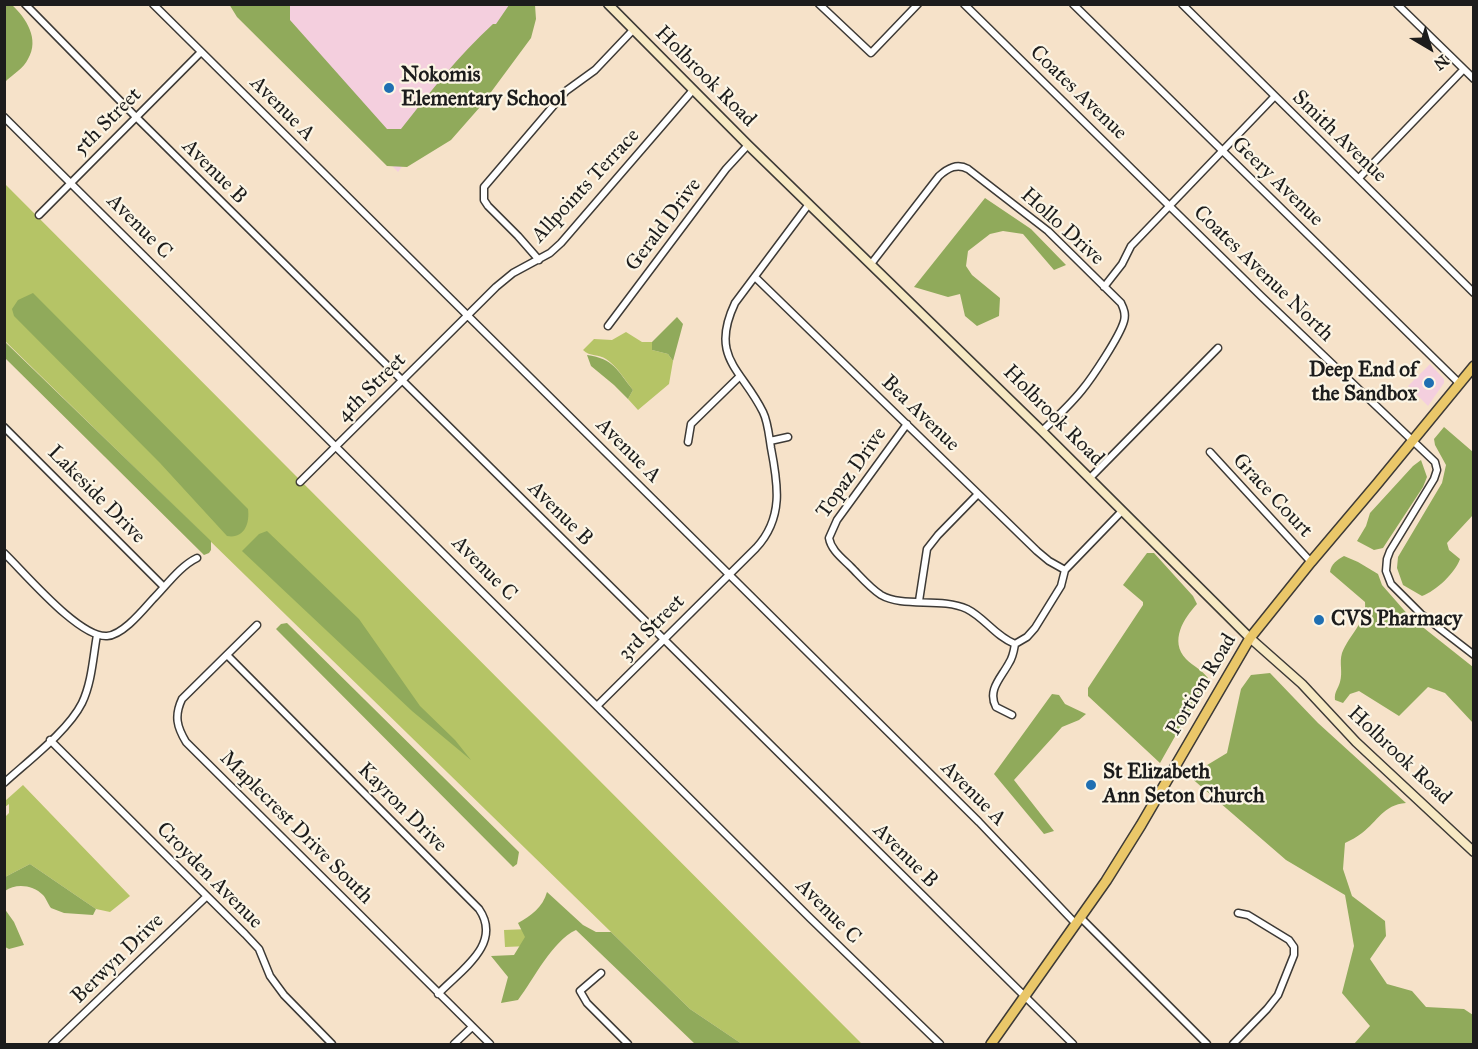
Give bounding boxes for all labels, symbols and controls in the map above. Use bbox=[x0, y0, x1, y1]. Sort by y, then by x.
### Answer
north arrow bbox=[1400, 18, 1460, 78]
street label: Holbrook Road bbox=[649, 21, 761, 133]
street label: Coates Avenue bbox=[1024, 40, 1132, 146]
text: N bbox=[1430, 51, 1453, 74]
place label: Nokomis Elementary School bbox=[401, 63, 566, 113]
street label: Avenue A bbox=[244, 71, 320, 147]
marker: Nokomis Elementary School bbox=[382, 81, 396, 95]
street label: 5th Street bbox=[69, 83, 147, 161]
street label: Smith Avenue bbox=[1286, 86, 1392, 188]
street label: Allpoints Terrace bbox=[527, 124, 645, 248]
street label: Geery Avenue bbox=[1226, 132, 1328, 232]
street label: Avenue B bbox=[176, 134, 252, 210]
street label: Gerald Drive bbox=[621, 173, 707, 277]
street label: Hollo Drive bbox=[1015, 183, 1109, 271]
street label: Avenue C bbox=[101, 189, 177, 265]
street label: Coates Avenue North bbox=[1188, 201, 1338, 347]
street label: 4th Street bbox=[332, 348, 412, 428]
place label: Deep End of the Sandbox bbox=[1309, 358, 1417, 408]
street label: Holbrook Road bbox=[997, 360, 1109, 472]
street label: Bea Avenue bbox=[876, 371, 964, 457]
marker: Deep End of the Sandbox bbox=[1422, 376, 1436, 390]
street label: Avenue A bbox=[590, 413, 666, 489]
street label: Topaz Drive bbox=[811, 423, 893, 523]
street label: Lakeside Drive bbox=[42, 441, 150, 549]
street label: Grace Court bbox=[1227, 449, 1317, 543]
street label: Avenue B bbox=[522, 476, 598, 552]
street label: Avenue C bbox=[446, 531, 522, 607]
street label: 3rd Street bbox=[614, 590, 690, 666]
place label: CVS Pharmacy bbox=[1331, 607, 1462, 633]
marker: CVS Pharmacy bbox=[1312, 613, 1326, 627]
street label: Portion Road bbox=[1162, 629, 1242, 741]
street label: Holbrook Road bbox=[1342, 702, 1456, 810]
street label: Maplecrest Drive South bbox=[214, 746, 378, 910]
street label: Avenue A bbox=[935, 756, 1011, 832]
street label: Kayron Drive bbox=[352, 758, 452, 858]
place label: St Elizabeth Ann Seton Church bbox=[1103, 760, 1265, 810]
marker: St Elizabeth Ann Seton Church bbox=[1084, 778, 1098, 792]
street label: Croyden Avenue bbox=[150, 817, 268, 935]
street label: Avenue B bbox=[867, 818, 943, 894]
street label: Avenue C bbox=[790, 874, 866, 950]
street label: Berwyn Drive bbox=[67, 909, 169, 1009]

